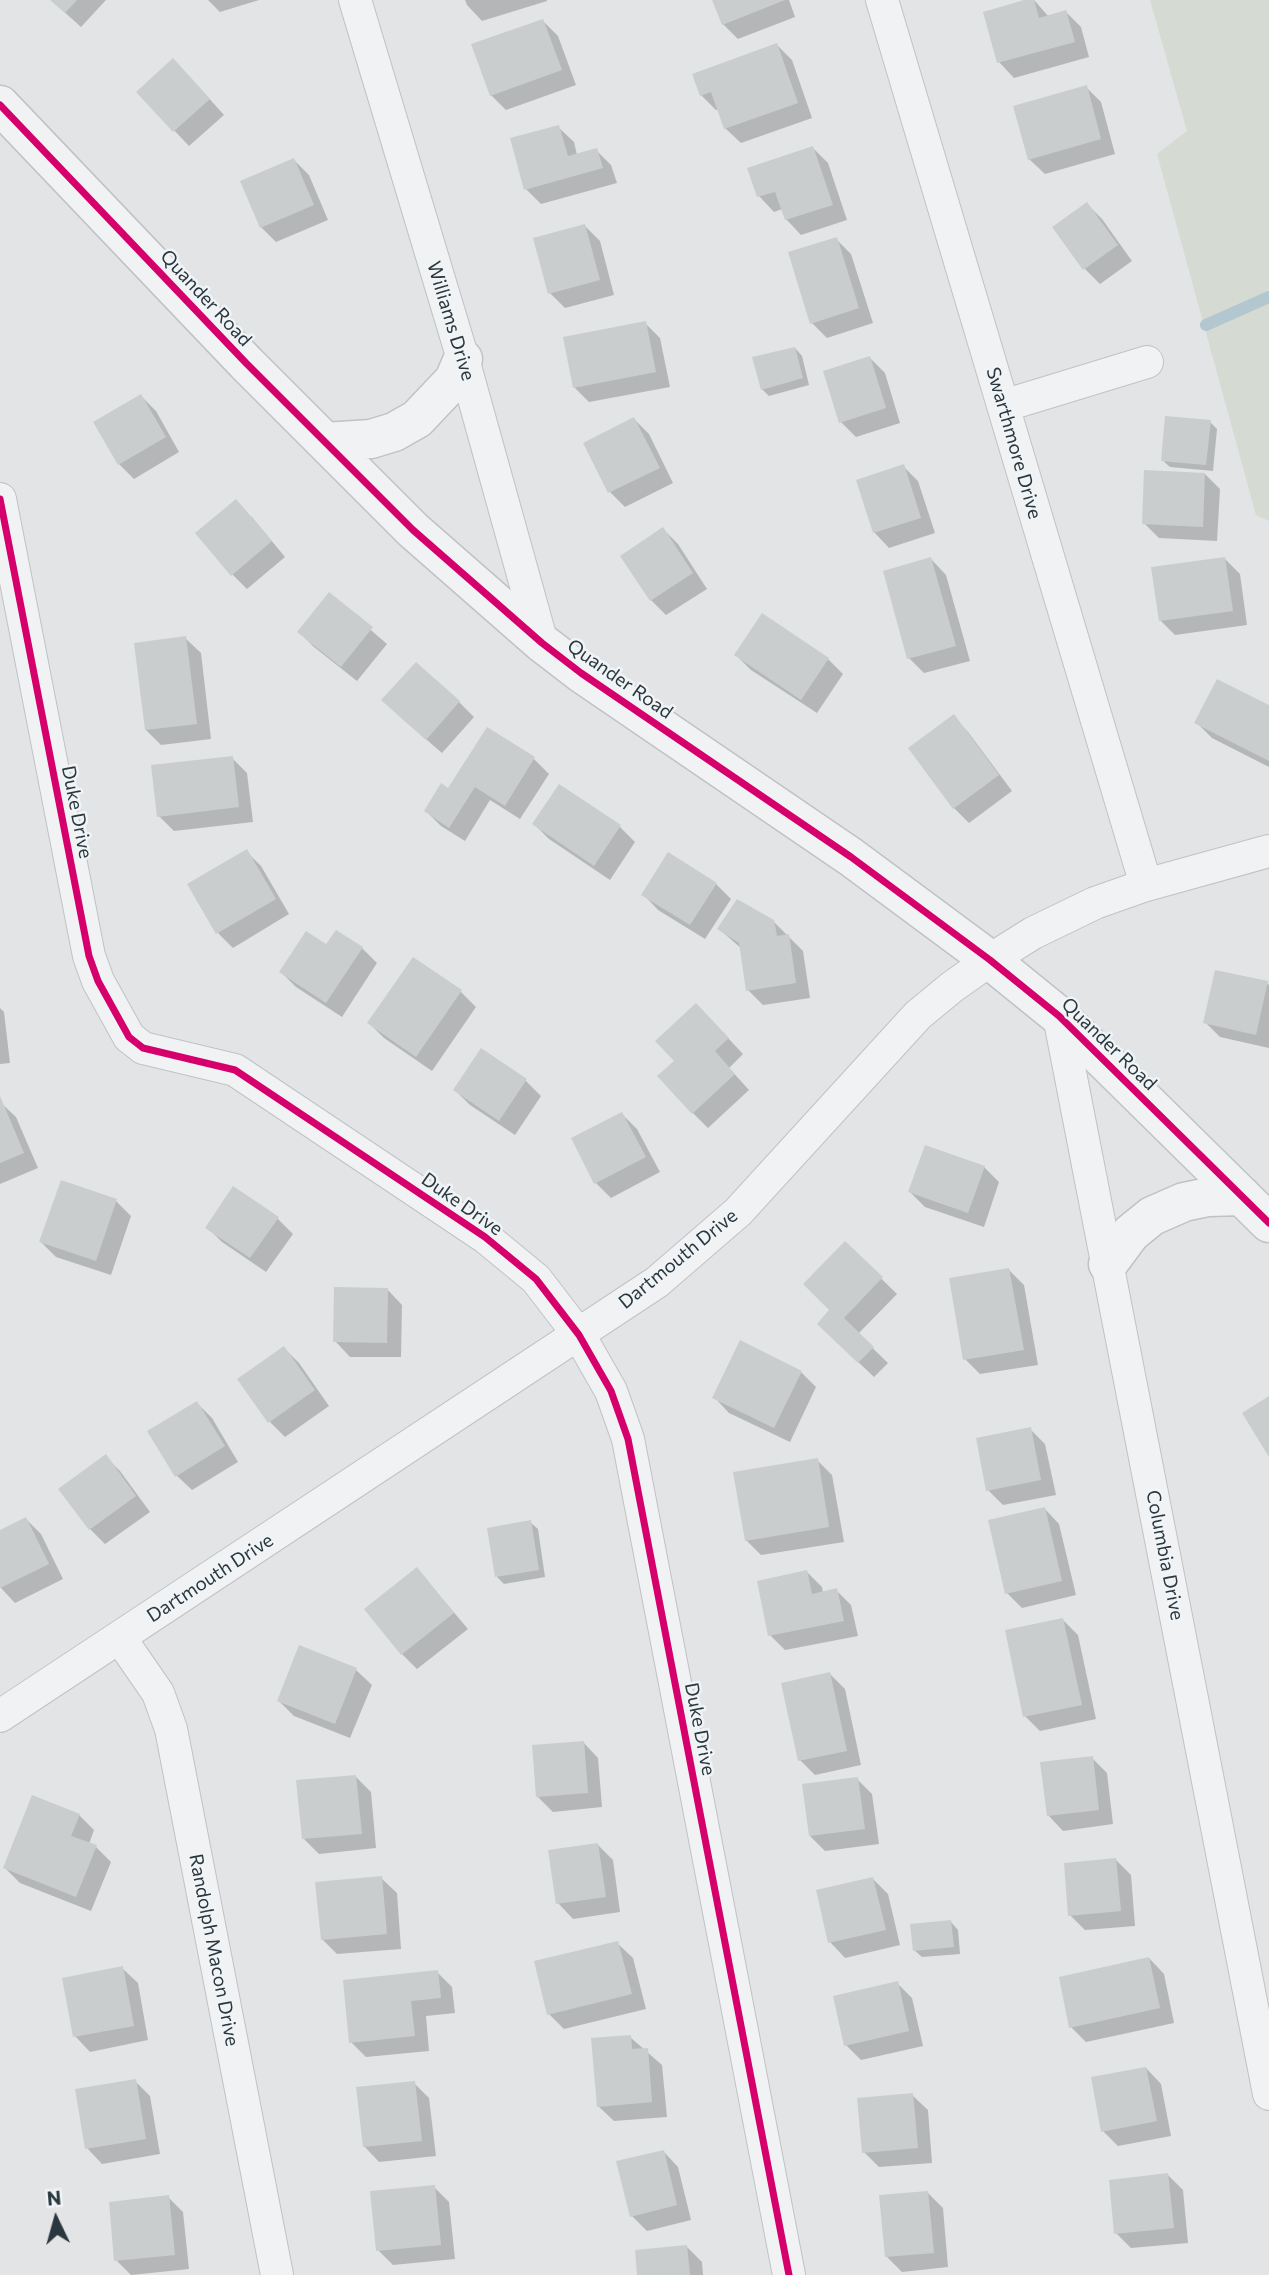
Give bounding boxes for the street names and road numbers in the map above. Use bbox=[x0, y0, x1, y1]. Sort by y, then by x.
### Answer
street label: Quander Road bbox=[156, 245, 256, 351]
street label: Williams Drive bbox=[422, 259, 480, 383]
street label: Swarthmore Drive bbox=[981, 365, 1047, 521]
street label: Quander Road bbox=[563, 634, 677, 724]
street label: Duke Drive bbox=[57, 764, 97, 860]
street label: Quander Road bbox=[1057, 993, 1161, 1095]
street label: Duke Drive bbox=[417, 1168, 507, 1240]
street label: Dartmouth Drive bbox=[614, 1204, 742, 1314]
street label: Columbia Drive bbox=[1141, 1488, 1189, 1622]
street label: Dartmouth Drive bbox=[143, 1529, 277, 1627]
street label: Duke Drive bbox=[680, 1681, 720, 1777]
street label: Randolph Macon Drive bbox=[184, 1852, 244, 2048]

